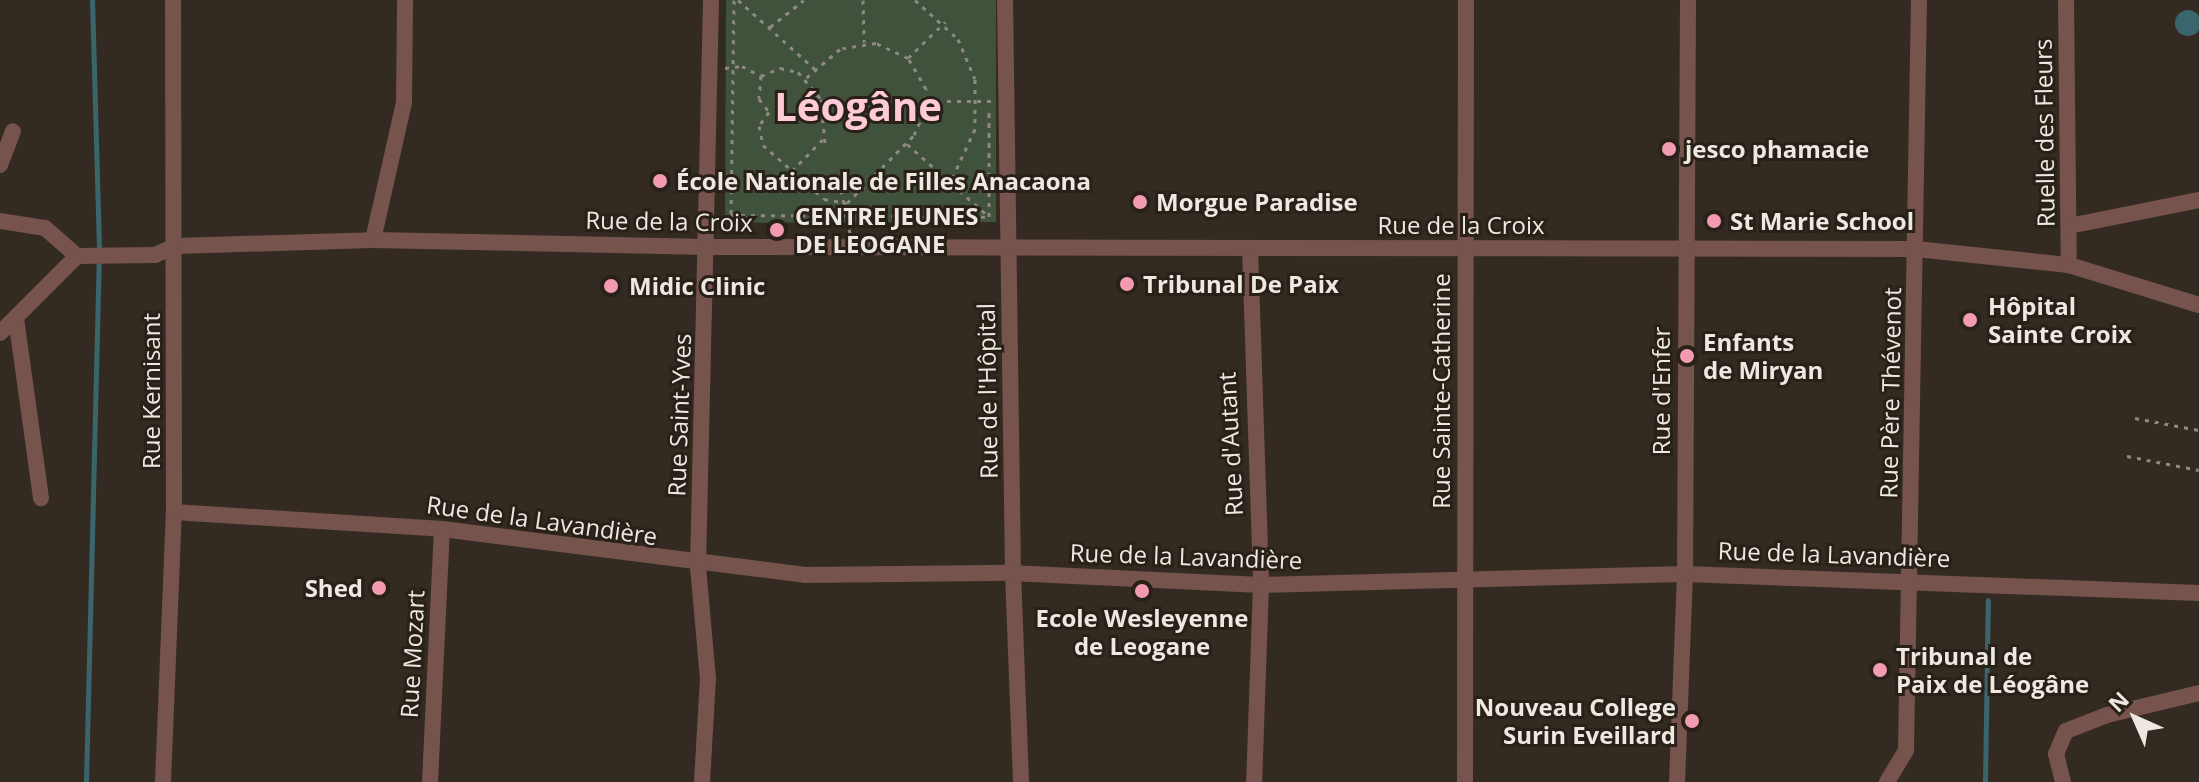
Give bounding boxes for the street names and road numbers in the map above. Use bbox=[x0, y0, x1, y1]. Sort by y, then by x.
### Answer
street label: Ruelle des Fleurs bbox=[2028, 38, 2060, 228]
street label: Rue de la Croix bbox=[585, 205, 753, 237]
street label: Rue de la Croix bbox=[1377, 211, 1545, 239]
street label: Rue Sainte-Catherine bbox=[1427, 273, 1455, 509]
street label: Rue Père Thévenot bbox=[1874, 287, 1906, 499]
street label: Rue de l'Hôpital bbox=[971, 303, 1003, 479]
street label: Rue Kernisant bbox=[137, 313, 165, 469]
street label: Rue d'Enfer bbox=[1647, 327, 1675, 455]
street label: Rue Saint-Yves bbox=[662, 333, 696, 497]
street label: Rue d'Autant bbox=[1212, 371, 1248, 517]
street label: Rue de la Lavandière bbox=[425, 490, 659, 550]
street label: Rue de la Lavandière bbox=[1717, 536, 1951, 572]
street label: Rue de la Lavandière bbox=[1069, 538, 1303, 574]
street label: Rue Mozart bbox=[394, 589, 430, 719]

